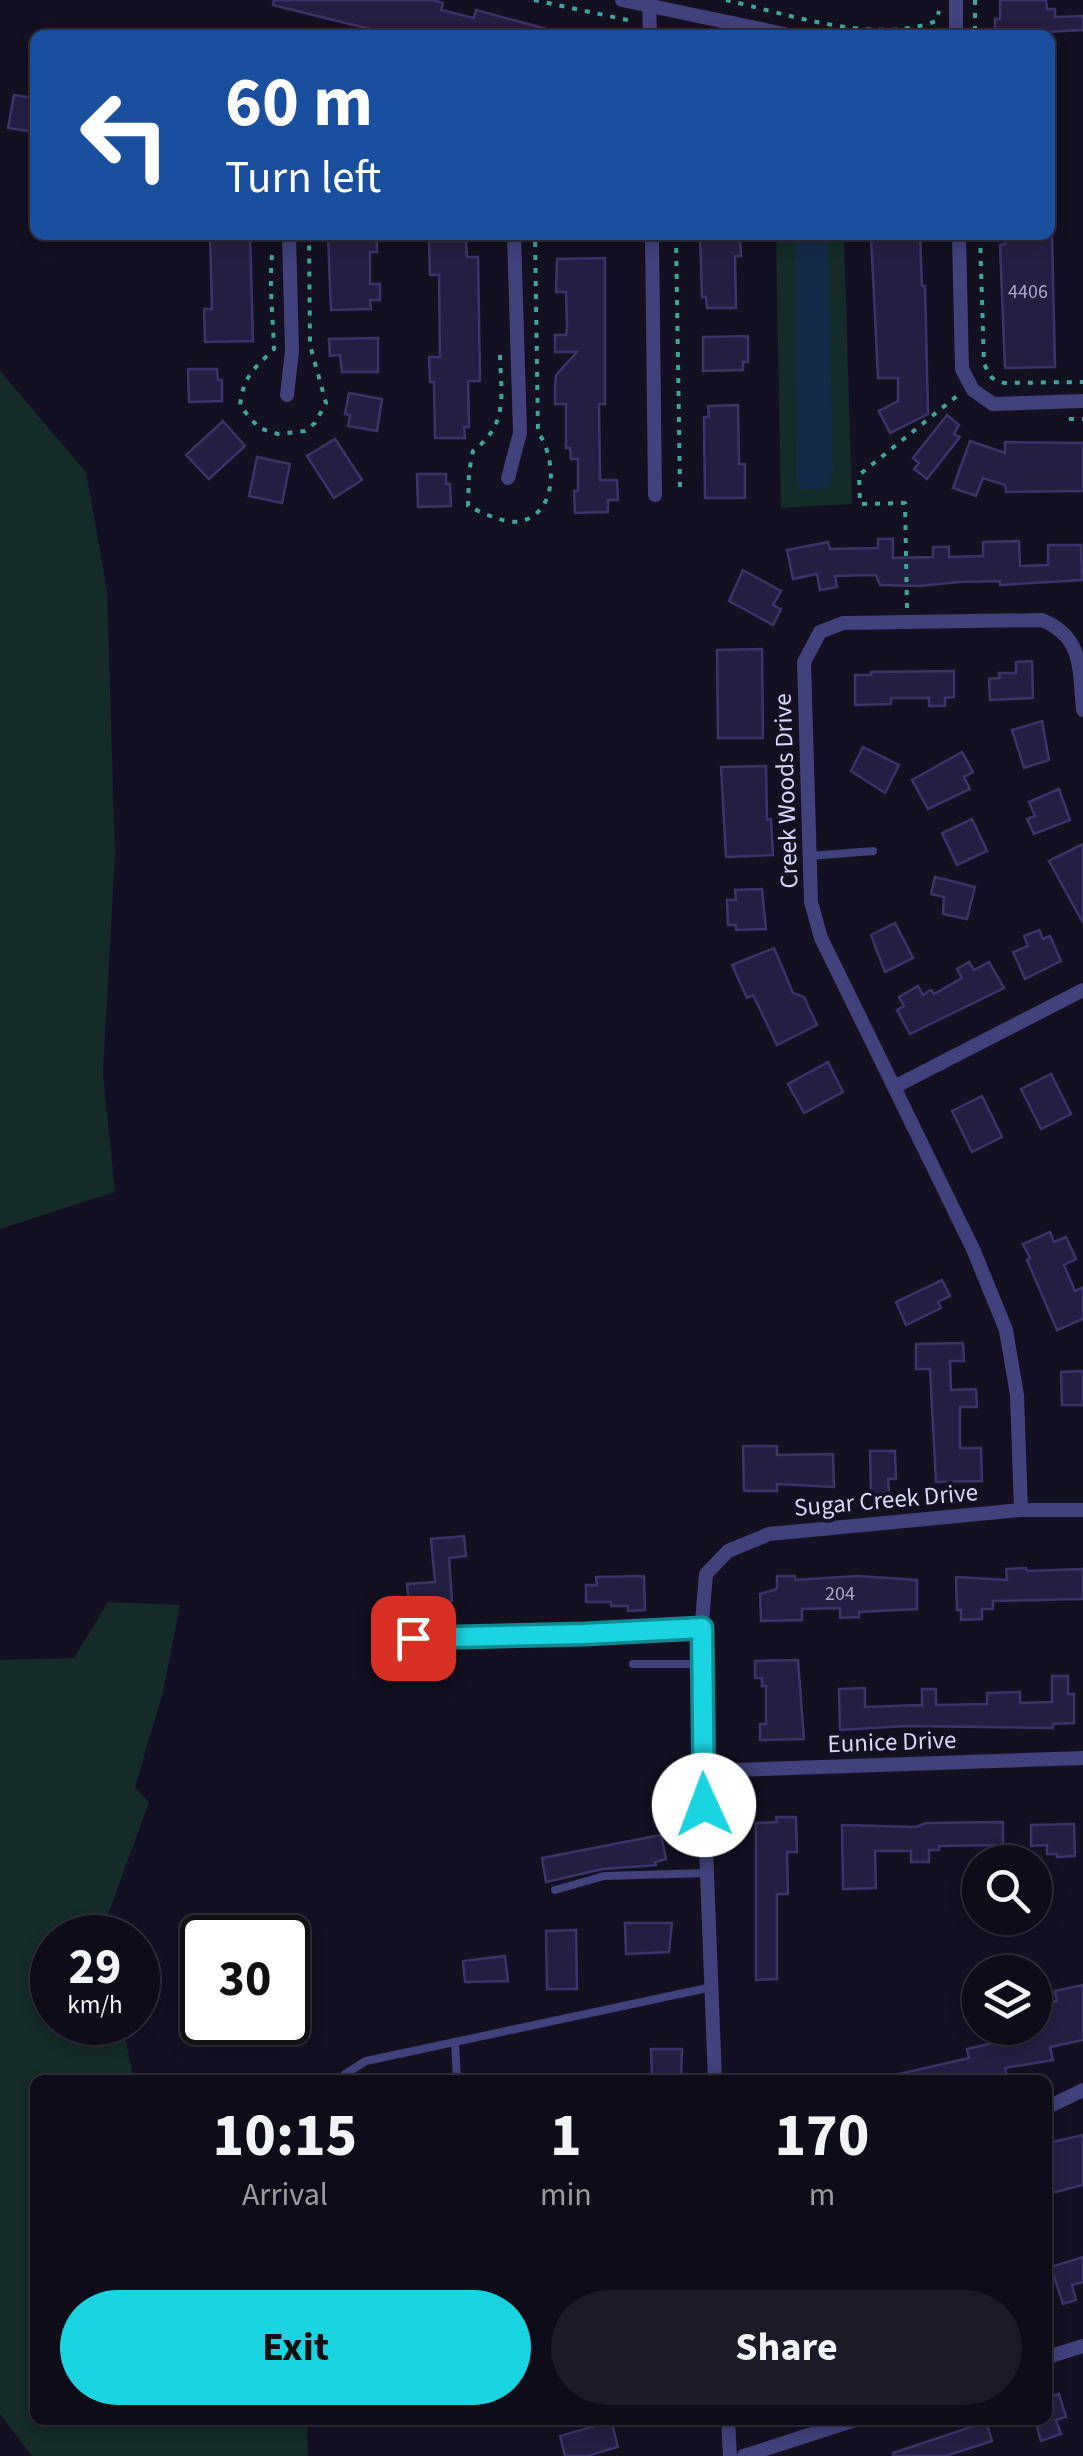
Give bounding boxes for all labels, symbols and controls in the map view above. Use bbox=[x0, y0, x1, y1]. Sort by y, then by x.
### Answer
text: 60 m bbox=[225, 53, 373, 153]
icon: left bbox=[60, 70, 190, 200]
text: Turn left bbox=[225, 146, 381, 210]
house number: 4406 bbox=[1008, 278, 1048, 306]
street label: Creek Woods Drive bbox=[765, 693, 807, 889]
street label: Sugar Creek Drive bbox=[793, 1474, 979, 1526]
house number: 204 bbox=[825, 1580, 855, 1608]
pin bbox=[371, 1596, 456, 1681]
icon: arrive bbox=[386, 1611, 441, 1666]
street label: Eunice Drive bbox=[827, 1722, 957, 1762]
position arrow bbox=[652, 1753, 756, 1857]
map controls bbox=[962, 1845, 1052, 2045]
button: search bbox=[962, 1845, 1052, 1935]
speed limit sign: 30 bbox=[180, 1915, 310, 2045]
text: 29 bbox=[69, 1932, 121, 2003]
button: layers bbox=[962, 1955, 1052, 2045]
text: km/h bbox=[67, 1987, 123, 2023]
text: 10:15 bbox=[213, 2094, 357, 2179]
text: 1 bbox=[550, 2094, 582, 2179]
text: 170 bbox=[774, 2094, 869, 2179]
text: Arrival bbox=[242, 2172, 328, 2218]
text: min bbox=[540, 2172, 592, 2218]
text: m bbox=[809, 2172, 835, 2218]
button: Exit bbox=[60, 2290, 531, 2405]
button: Share bbox=[551, 2290, 1022, 2405]

